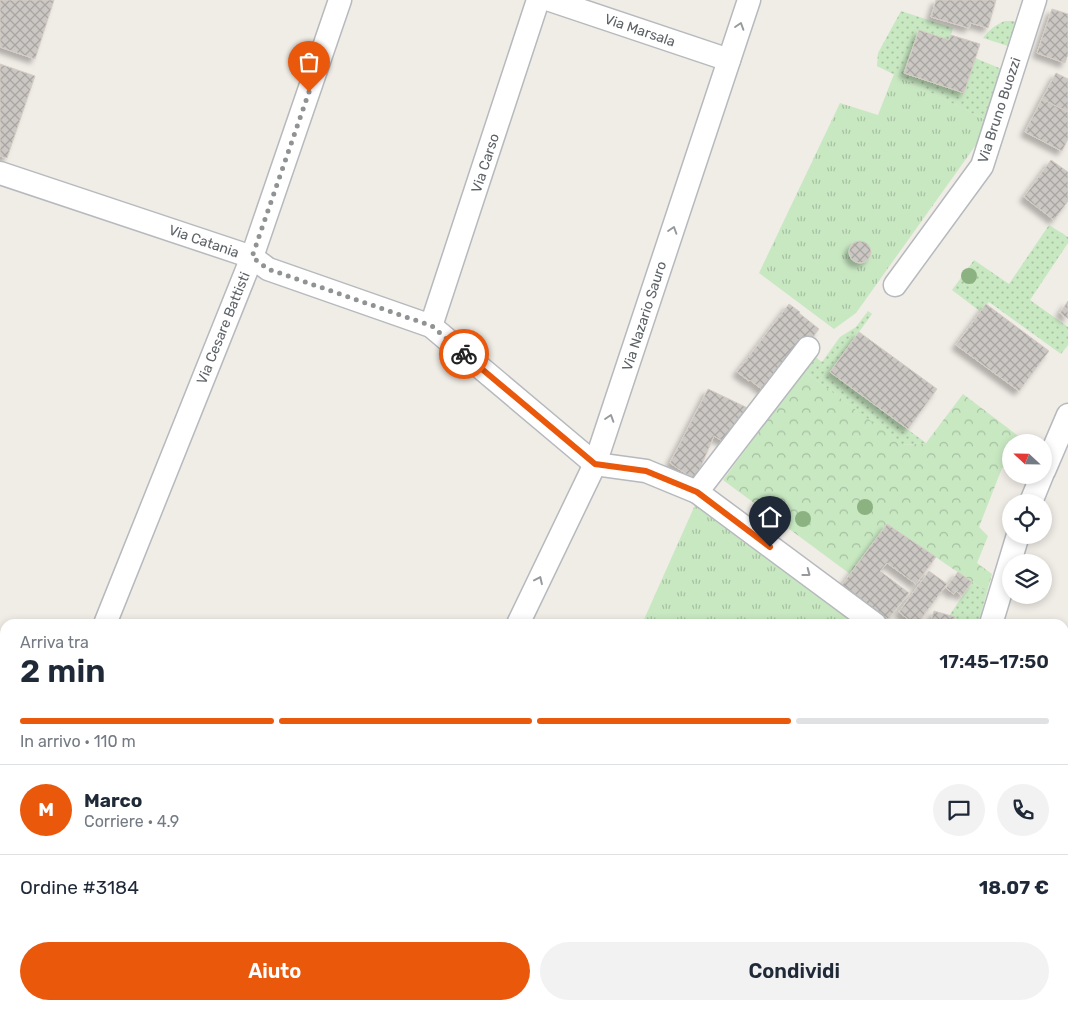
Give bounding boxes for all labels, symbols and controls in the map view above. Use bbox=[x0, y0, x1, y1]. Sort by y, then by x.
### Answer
street label: Via Marsala bbox=[602, 10, 678, 51]
one-way arrow bbox=[735, 23, 745, 31]
pin bbox=[288, 41, 330, 92]
icon: bag bbox=[295, 48, 323, 76]
street label: Via Bruno Buozzi bbox=[974, 55, 1025, 165]
street label: Via Carso bbox=[468, 131, 503, 195]
street label: Via Catania bbox=[166, 221, 241, 261]
one-way arrow bbox=[667, 227, 677, 235]
street label: Via Nazario Sauro bbox=[619, 259, 670, 373]
street label: Via Cesare Battisti bbox=[193, 270, 254, 387]
courier bbox=[439, 329, 489, 379]
icon: bike bbox=[450, 340, 478, 368]
one-way arrow bbox=[604, 414, 614, 423]
north arrow bbox=[1002, 434, 1052, 484]
map controls bbox=[1002, 434, 1052, 604]
button: locate bbox=[1002, 494, 1052, 544]
pin bbox=[749, 496, 791, 547]
icon: home bbox=[756, 503, 784, 531]
button: layers bbox=[1002, 554, 1052, 604]
one-way arrow bbox=[801, 567, 811, 576]
one-way arrow bbox=[533, 576, 544, 585]
text: Arriva tra bbox=[20, 633, 89, 652]
text: 17:45–17:50 bbox=[939, 650, 1049, 673]
text: 2 min bbox=[20, 652, 105, 690]
text: In arrivo · 110 m bbox=[20, 732, 136, 751]
button: chat bbox=[933, 784, 985, 836]
button: phone bbox=[997, 784, 1049, 836]
text: Marco bbox=[84, 789, 142, 812]
text: M bbox=[38, 798, 54, 821]
text: Corriere · 4.9 bbox=[84, 812, 179, 831]
text: Ordine #3184 bbox=[20, 876, 139, 899]
text: 18.07 € bbox=[979, 876, 1049, 899]
button: Aiuto bbox=[20, 942, 530, 1000]
button: Condividi bbox=[540, 942, 1049, 1000]

